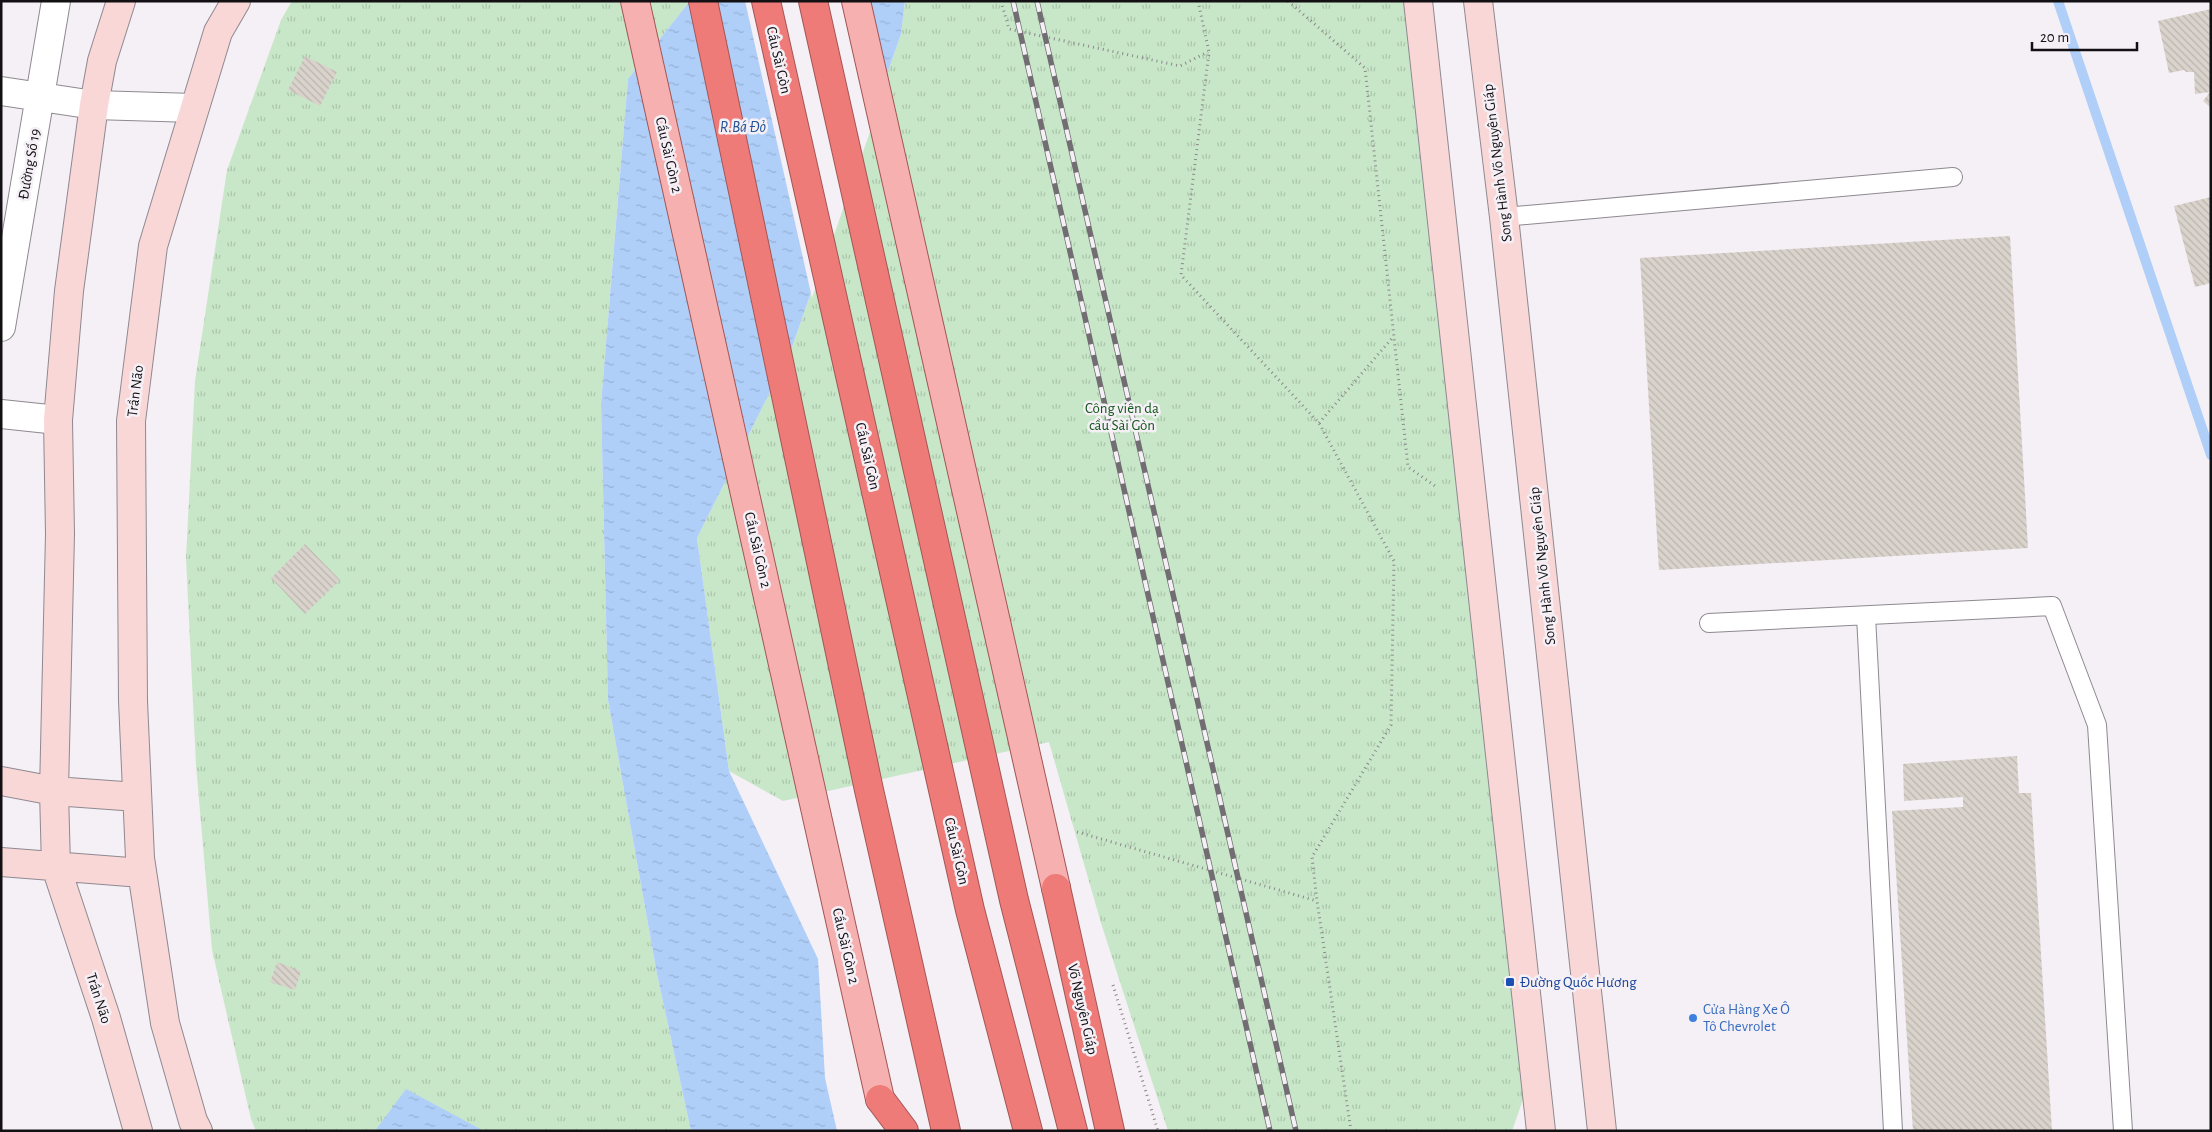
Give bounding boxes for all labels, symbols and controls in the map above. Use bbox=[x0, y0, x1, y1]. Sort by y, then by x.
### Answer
scale bar bbox=[2032, 20, 2137, 52]
street label: Cầu Sài Gòn bbox=[764, 25, 794, 95]
text: 20 m bbox=[2040, 30, 2069, 45]
street label: Song Hành Võ Nguyên Giáp bbox=[1480, 83, 1515, 243]
street label: Cầu Sài Gòn 2 bbox=[652, 116, 685, 195]
water label: R.Bá Đỏ bbox=[720, 119, 767, 135]
street label: Đường Số 19 bbox=[16, 127, 43, 201]
street label: Trần Não bbox=[125, 364, 146, 418]
park label: Công viên dạ cầu Sài Gòn bbox=[1085, 401, 1159, 433]
street label: Cầu Sài Gòn bbox=[853, 421, 883, 491]
street label: Song Hành Võ Nguyên Giáp bbox=[1527, 486, 1558, 646]
street label: Cầu Sài Gòn 2 bbox=[741, 511, 774, 590]
street label: Cầu Sài Gòn bbox=[942, 816, 972, 886]
street label: Cầu Sài Gòn 2 bbox=[829, 907, 862, 986]
street label: Võ Nguyên Giáp bbox=[1065, 962, 1100, 1056]
street label: Trần Não bbox=[83, 971, 114, 1025]
place label: Đường Quốc Hương bbox=[1520, 975, 1637, 990]
marker: Đường Quốc Hương bbox=[1504, 976, 1516, 988]
place label: Cửa Hàng Xe Ô Tô Chevrolet bbox=[1703, 1001, 1790, 1034]
marker: Cửa Hàng Xe Ô Tô Chevrolet bbox=[1687, 1012, 1699, 1024]

